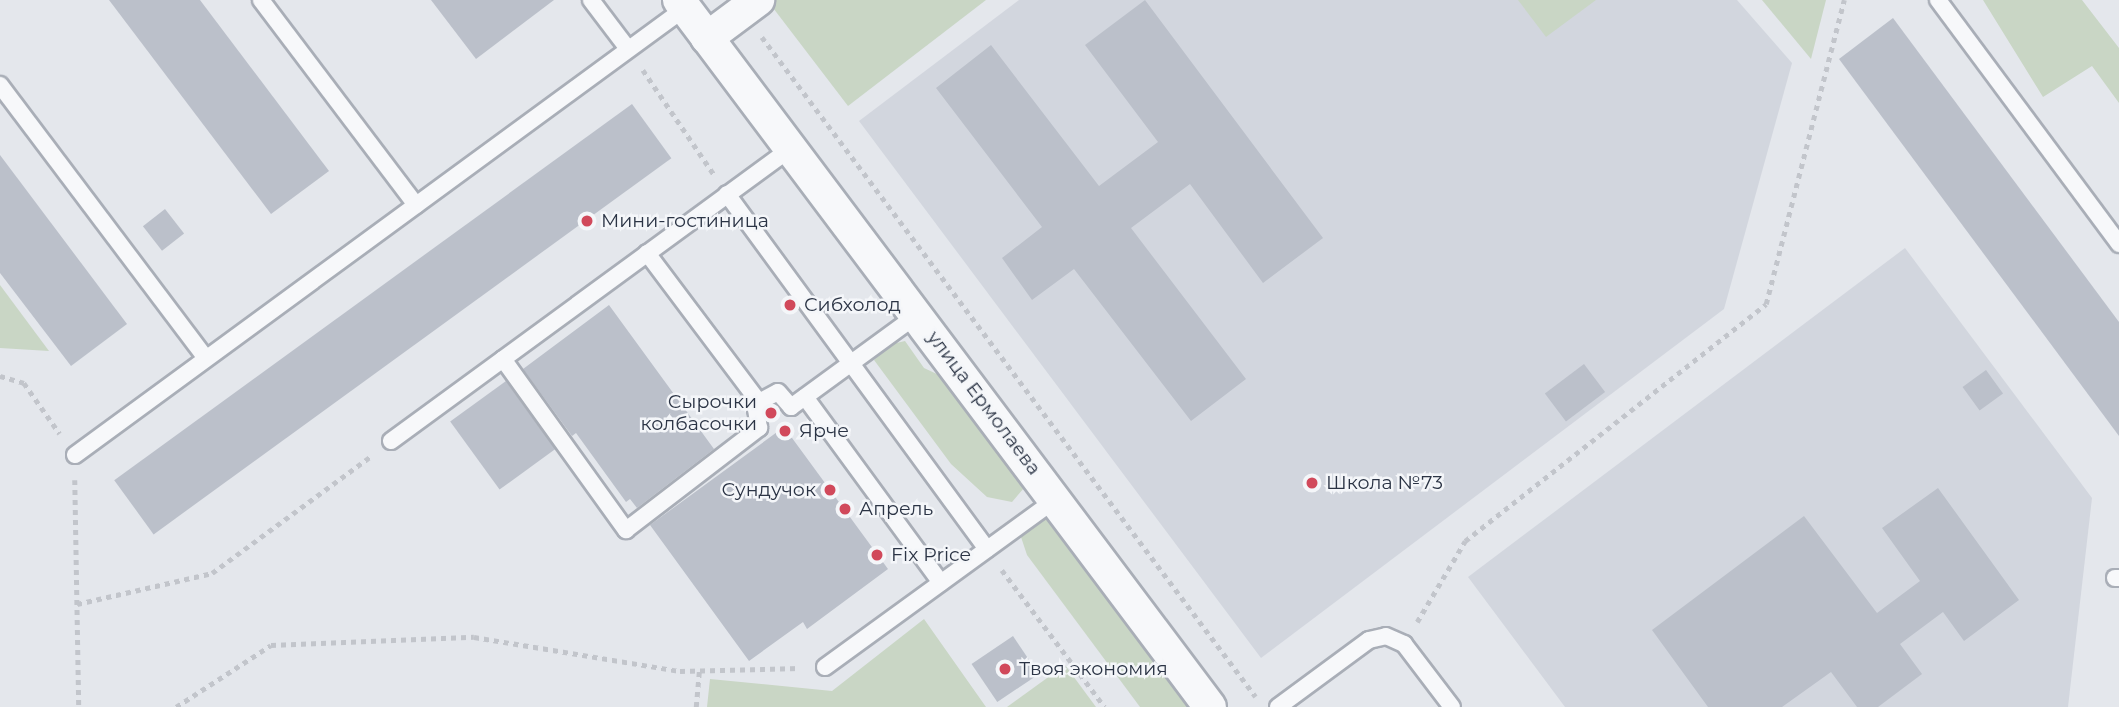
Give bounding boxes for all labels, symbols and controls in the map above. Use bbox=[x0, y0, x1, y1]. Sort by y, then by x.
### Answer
place label: Мини-гостиница bbox=[601, 210, 769, 232]
marker: Мини-гостиница bbox=[579, 213, 595, 229]
place label: Сибхолод bbox=[804, 294, 901, 316]
marker: Сибхолод bbox=[782, 297, 798, 313]
street label: улица Ермолаева bbox=[922, 327, 1046, 479]
place label: Сырочки колбасочки bbox=[641, 391, 757, 435]
marker: Сырочки колбасочки bbox=[763, 405, 779, 421]
place label: Ярче bbox=[799, 420, 849, 442]
marker: Ярче bbox=[777, 423, 793, 439]
place label: Школа №73 bbox=[1326, 472, 1443, 494]
marker: Школа №73 bbox=[1304, 475, 1320, 491]
place label: Сундучок bbox=[721, 479, 816, 501]
marker: Сундучок bbox=[822, 482, 838, 498]
place label: Апрель bbox=[859, 498, 933, 520]
marker: Апрель bbox=[837, 501, 853, 517]
place label: Fix Price bbox=[891, 544, 971, 566]
marker: Fix Price bbox=[869, 547, 885, 563]
place label: Твоя экономия bbox=[1019, 658, 1168, 680]
marker: Твоя экономия bbox=[997, 661, 1013, 677]

